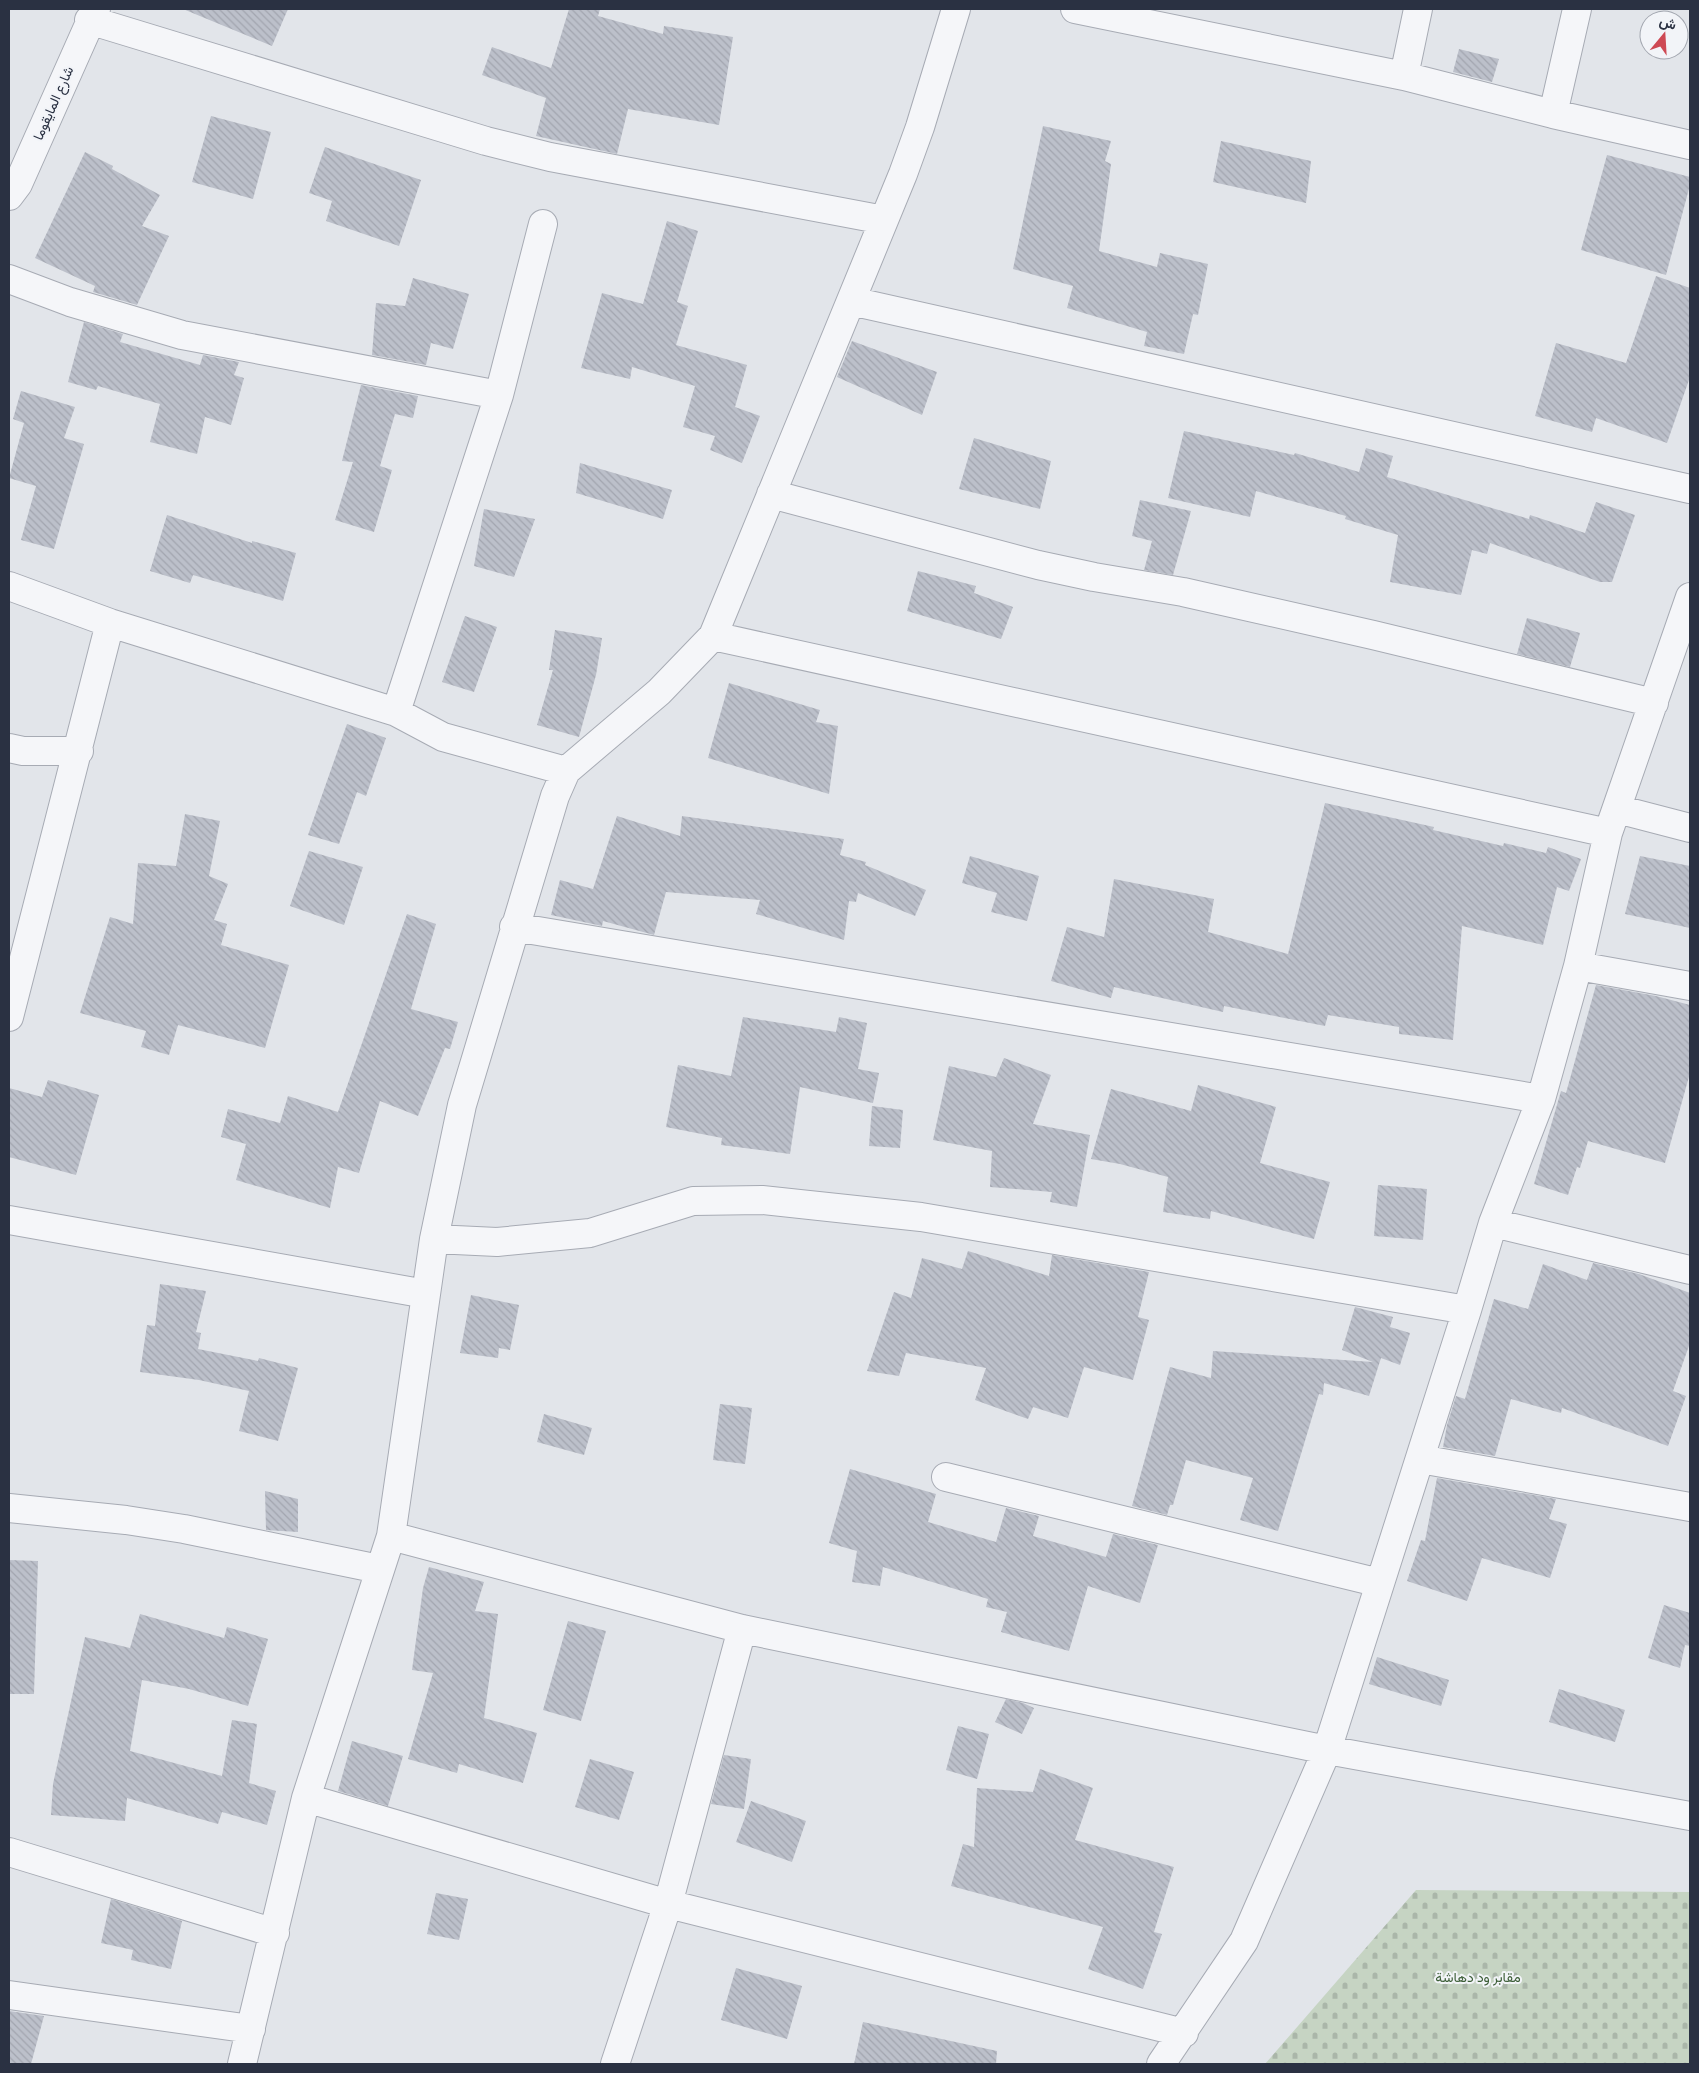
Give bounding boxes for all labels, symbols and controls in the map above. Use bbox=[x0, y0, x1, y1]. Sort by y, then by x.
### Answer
north arrow bbox=[1639, 10, 1689, 60]
text: ش bbox=[1657, 12, 1679, 34]
street label: شارع المايقوما bbox=[30, 64, 79, 144]
park label: مقابر ود دهاشة bbox=[1435, 1969, 1521, 1986]

